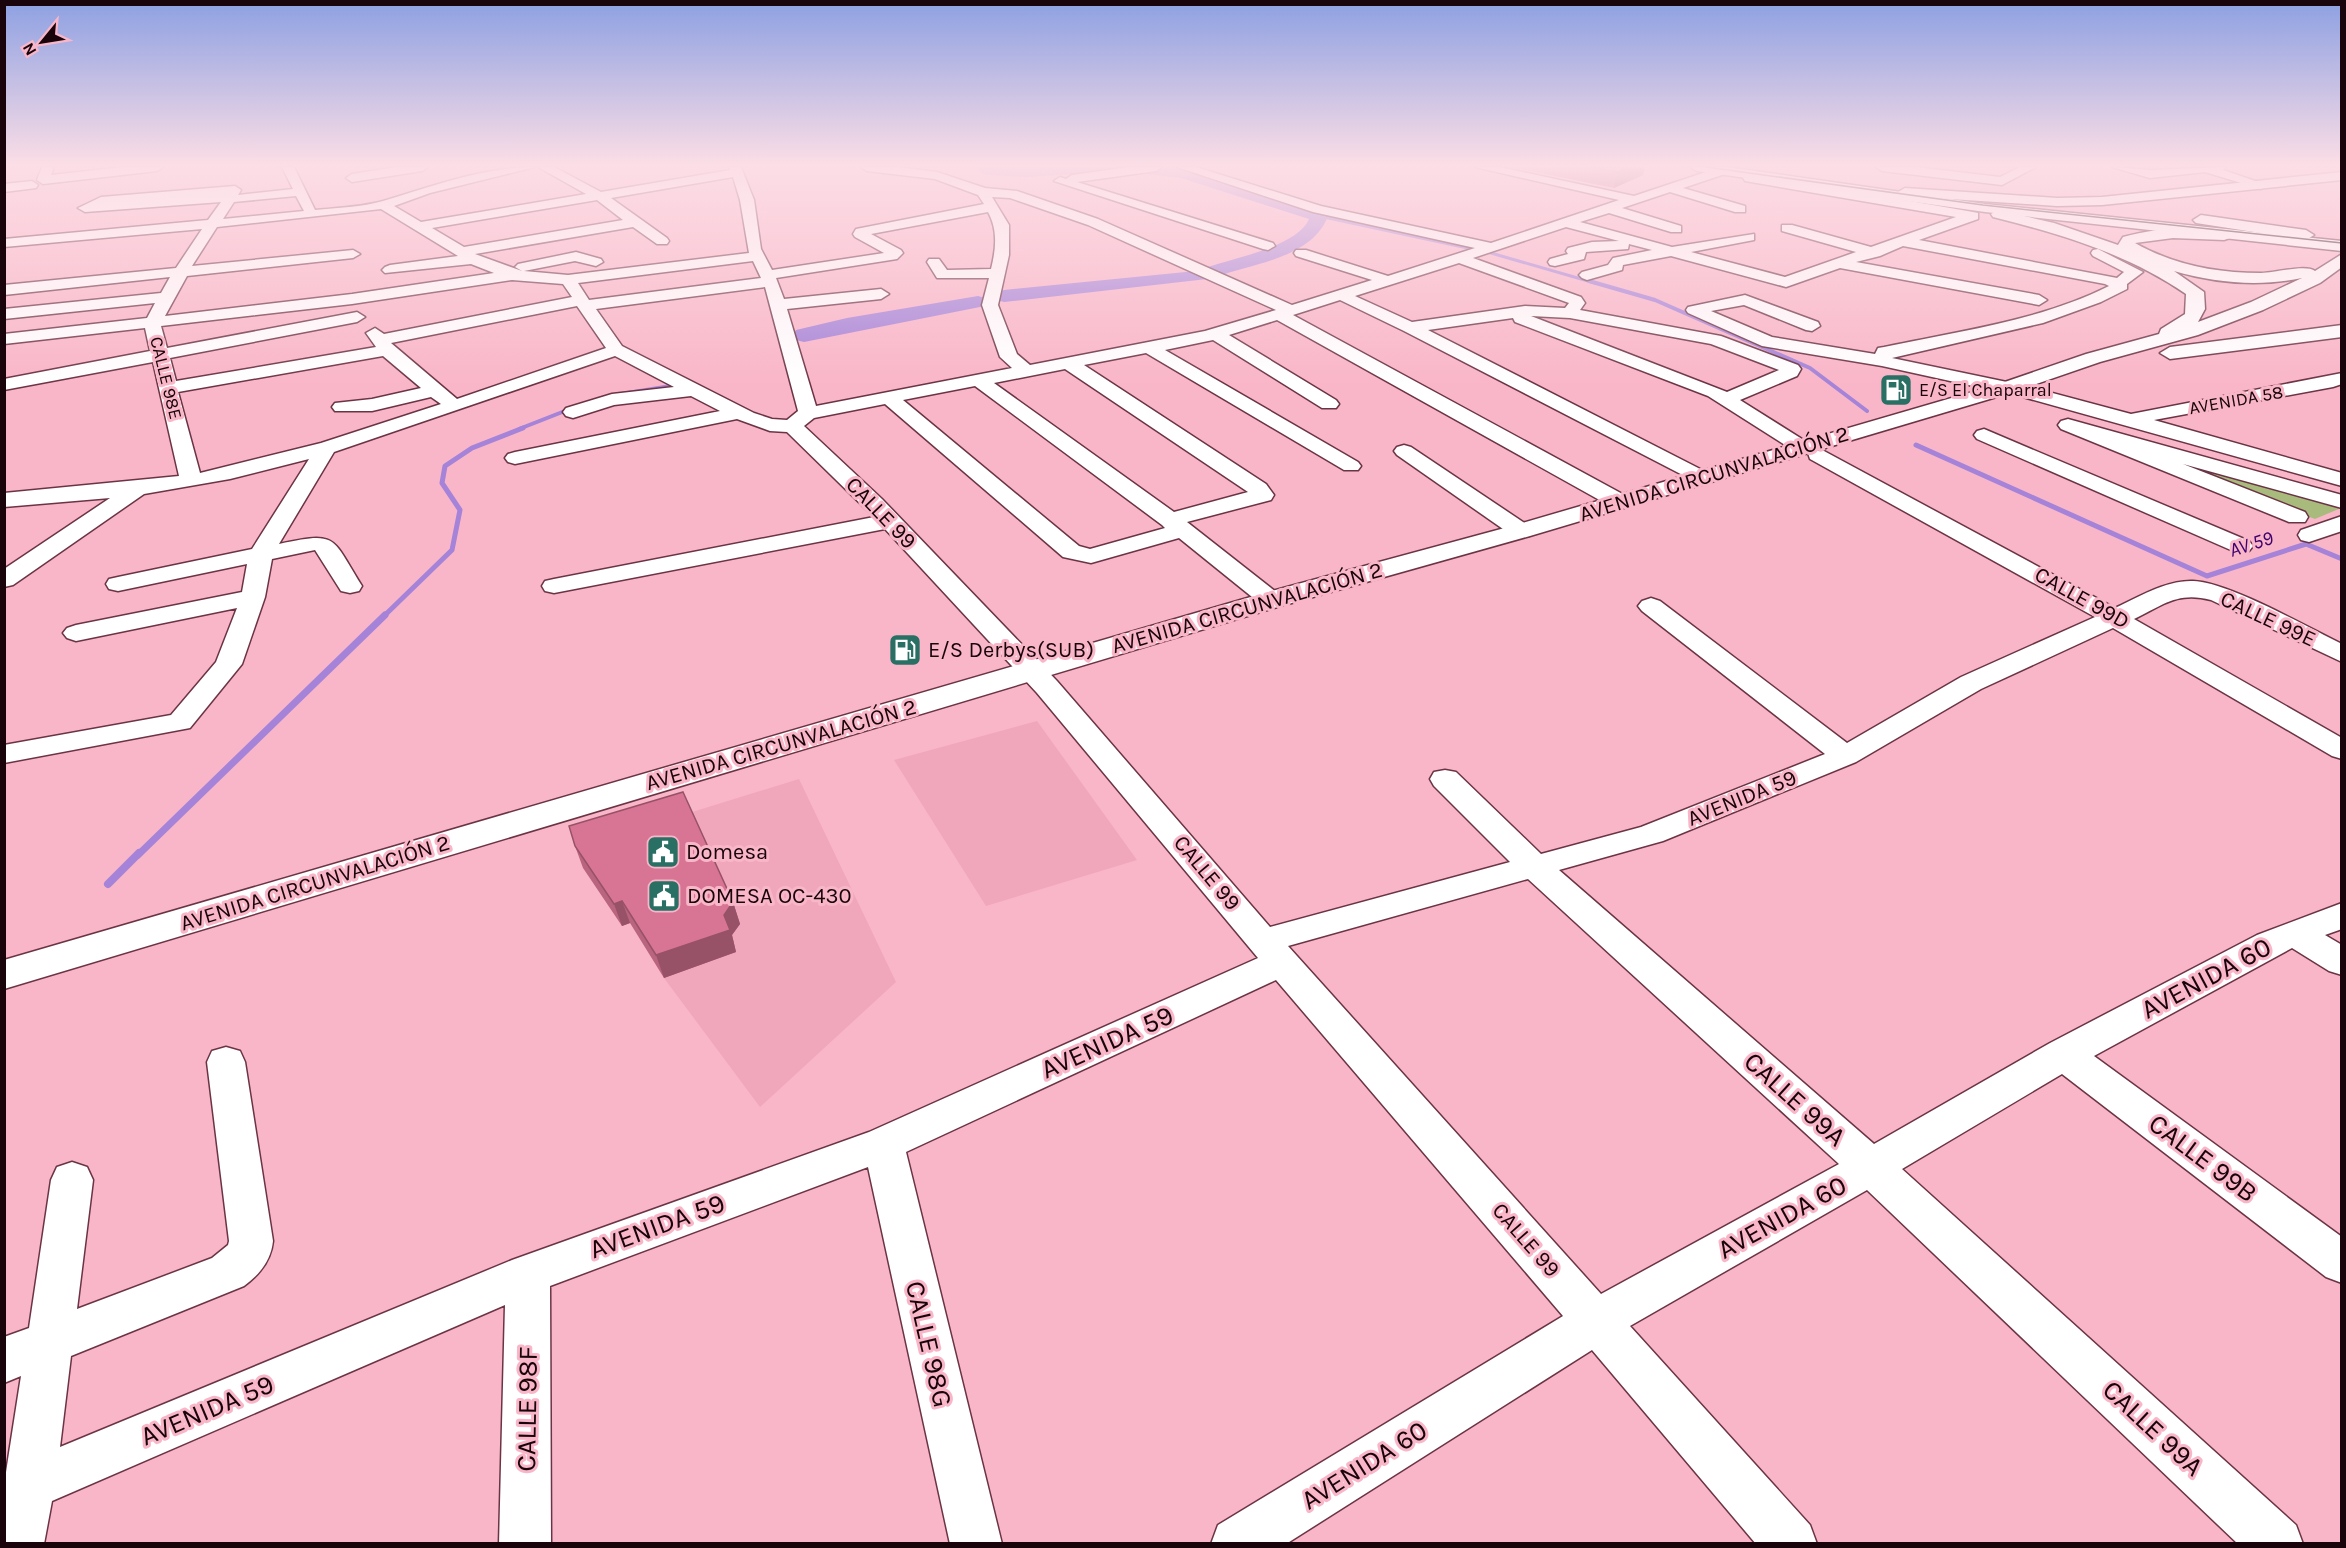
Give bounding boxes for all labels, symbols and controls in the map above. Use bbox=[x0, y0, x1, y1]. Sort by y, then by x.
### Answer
north arrow bbox=[12, 12, 72, 72]
text: N bbox=[18, 40, 41, 59]
street label: CALLE 98E bbox=[145, 334, 187, 422]
fuel station icon: E/S El Chaparral bbox=[1878, 372, 1914, 408]
place label: E/S El Chaparral bbox=[1919, 379, 2052, 401]
street label: AVENIDA 58 bbox=[2187, 381, 2285, 419]
street label: AVENIDA CIRCUNVALACIÓN 2 bbox=[1576, 420, 1852, 527]
street label: CALLE 99 bbox=[840, 472, 922, 554]
water label: AV 59 bbox=[2226, 526, 2276, 562]
street label: AVENIDA CIRCUNVALACIÓN 2 bbox=[1108, 556, 1385, 659]
street label: CALLE 99D bbox=[2030, 561, 2134, 635]
street label: CALLE 99E bbox=[2216, 586, 2320, 652]
fuel station icon: E/S Derbys(SUB) bbox=[887, 632, 923, 668]
place label: E/S Derbys(SUB) bbox=[928, 637, 1094, 663]
street label: AVENIDA CIRCUNVALACIÓN 2 bbox=[642, 693, 919, 796]
street label: AVENIDA 59 bbox=[1684, 764, 1800, 832]
street label: AVENIDA CIRCUNVALACIÓN 2 bbox=[177, 829, 453, 936]
street label: CALLE 99 bbox=[1168, 830, 1246, 916]
public building icon: Domesa bbox=[645, 834, 681, 870]
place label: Domesa bbox=[686, 839, 768, 865]
public building icon: DOMESA OC-430 bbox=[646, 878, 682, 914]
place label: DOMESA OC-430 bbox=[687, 883, 852, 909]
street label: AVENIDA 60 bbox=[2136, 930, 2276, 1026]
street label: AVENIDA 59 bbox=[1036, 999, 1178, 1085]
street label: CALLE 99A bbox=[1738, 1045, 1852, 1153]
street label: CALLE 99B bbox=[2143, 1107, 2263, 1209]
street label: AVENIDA 60 bbox=[1712, 1168, 1852, 1266]
street label: AVENIDA 59 bbox=[585, 1187, 729, 1265]
street label: CALLE 99 bbox=[1487, 1198, 1565, 1282]
street label: CALLE 98G bbox=[899, 1278, 959, 1410]
street label: CALLE 98F bbox=[510, 1346, 544, 1472]
street label: AVENIDA 59 bbox=[135, 1368, 279, 1452]
street label: CALLE 99A bbox=[2096, 1373, 2210, 1483]
street label: AVENIDA 60 bbox=[1295, 1414, 1433, 1516]

